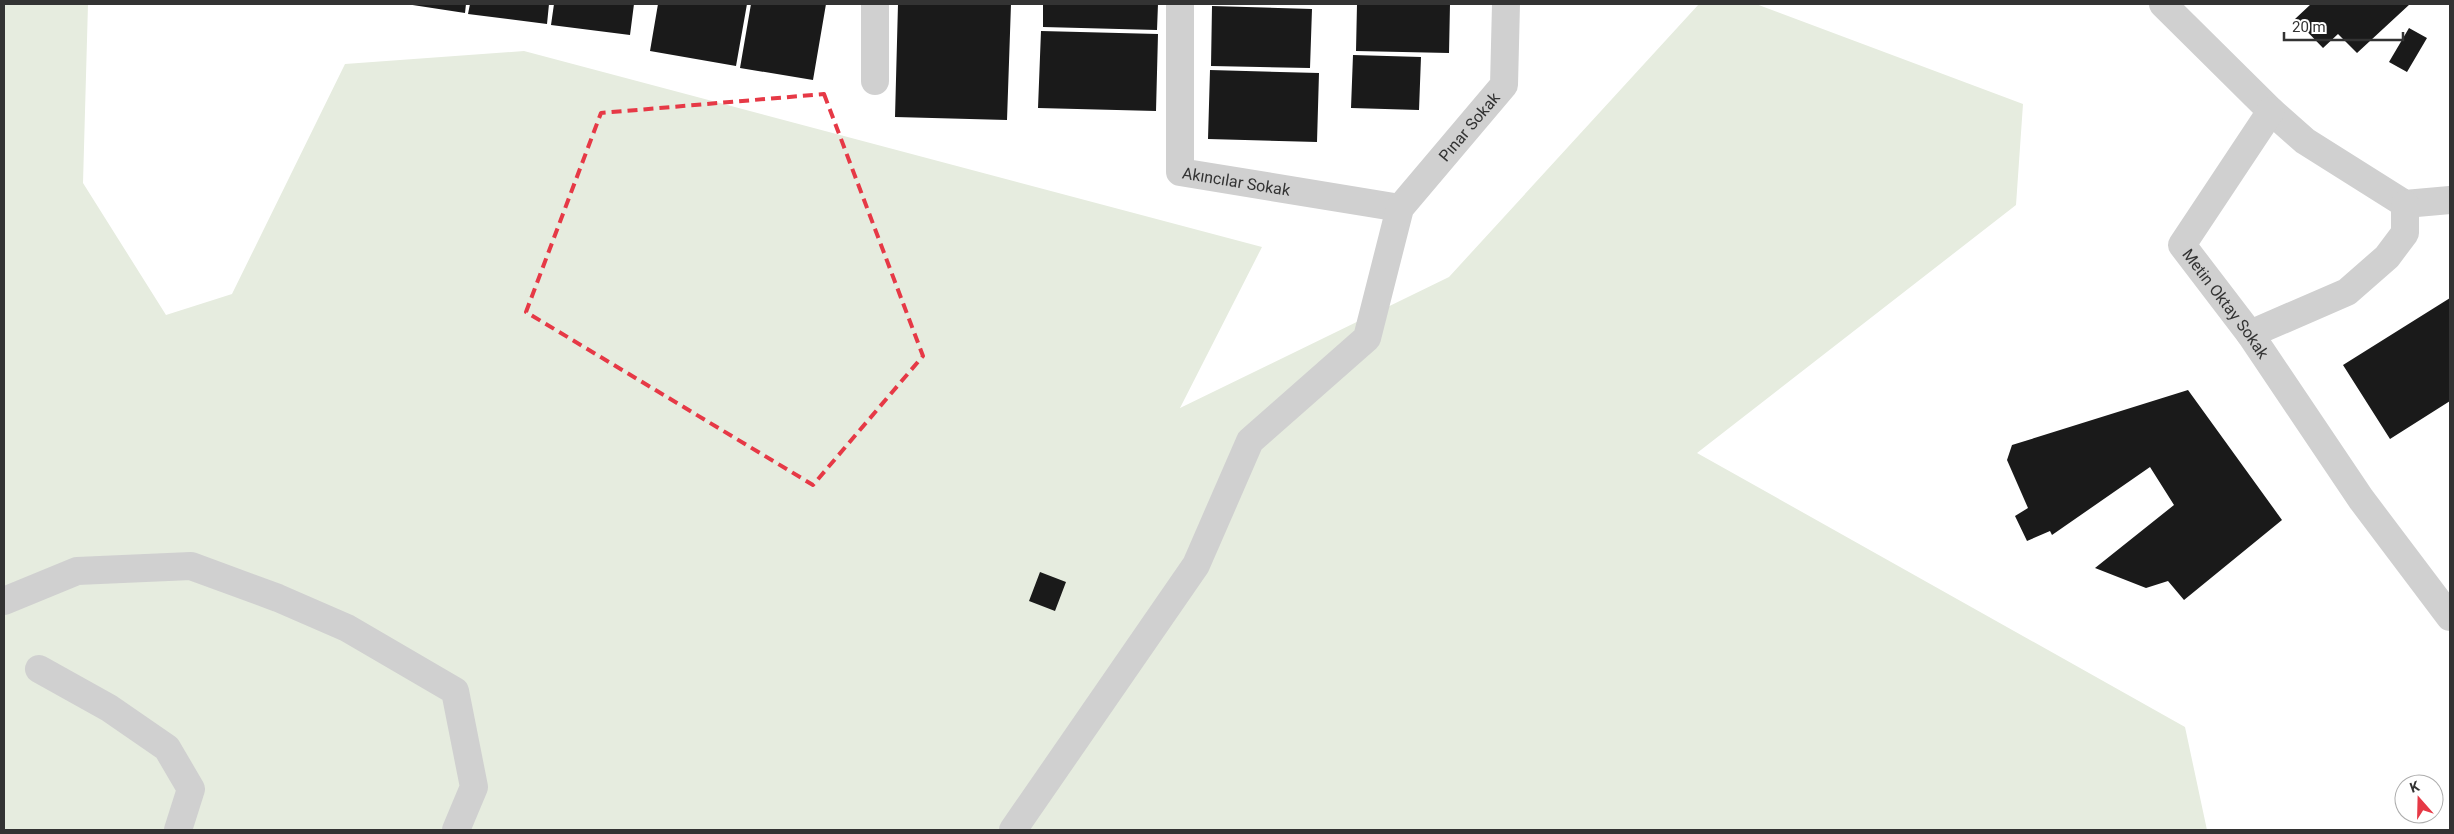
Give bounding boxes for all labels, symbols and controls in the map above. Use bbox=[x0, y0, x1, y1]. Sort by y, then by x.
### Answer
scale bar bbox=[2284, 10, 2403, 42]
text: 20 m bbox=[2292, 18, 2326, 36]
street label: Pınar Sokak bbox=[1435, 88, 1504, 165]
street label: Akıncılar Sokak bbox=[1181, 164, 1292, 200]
street label: Metin Oktay Sokak bbox=[2178, 245, 2273, 363]
north arrow bbox=[2394, 774, 2444, 824]
text: K bbox=[2408, 778, 2422, 796]

